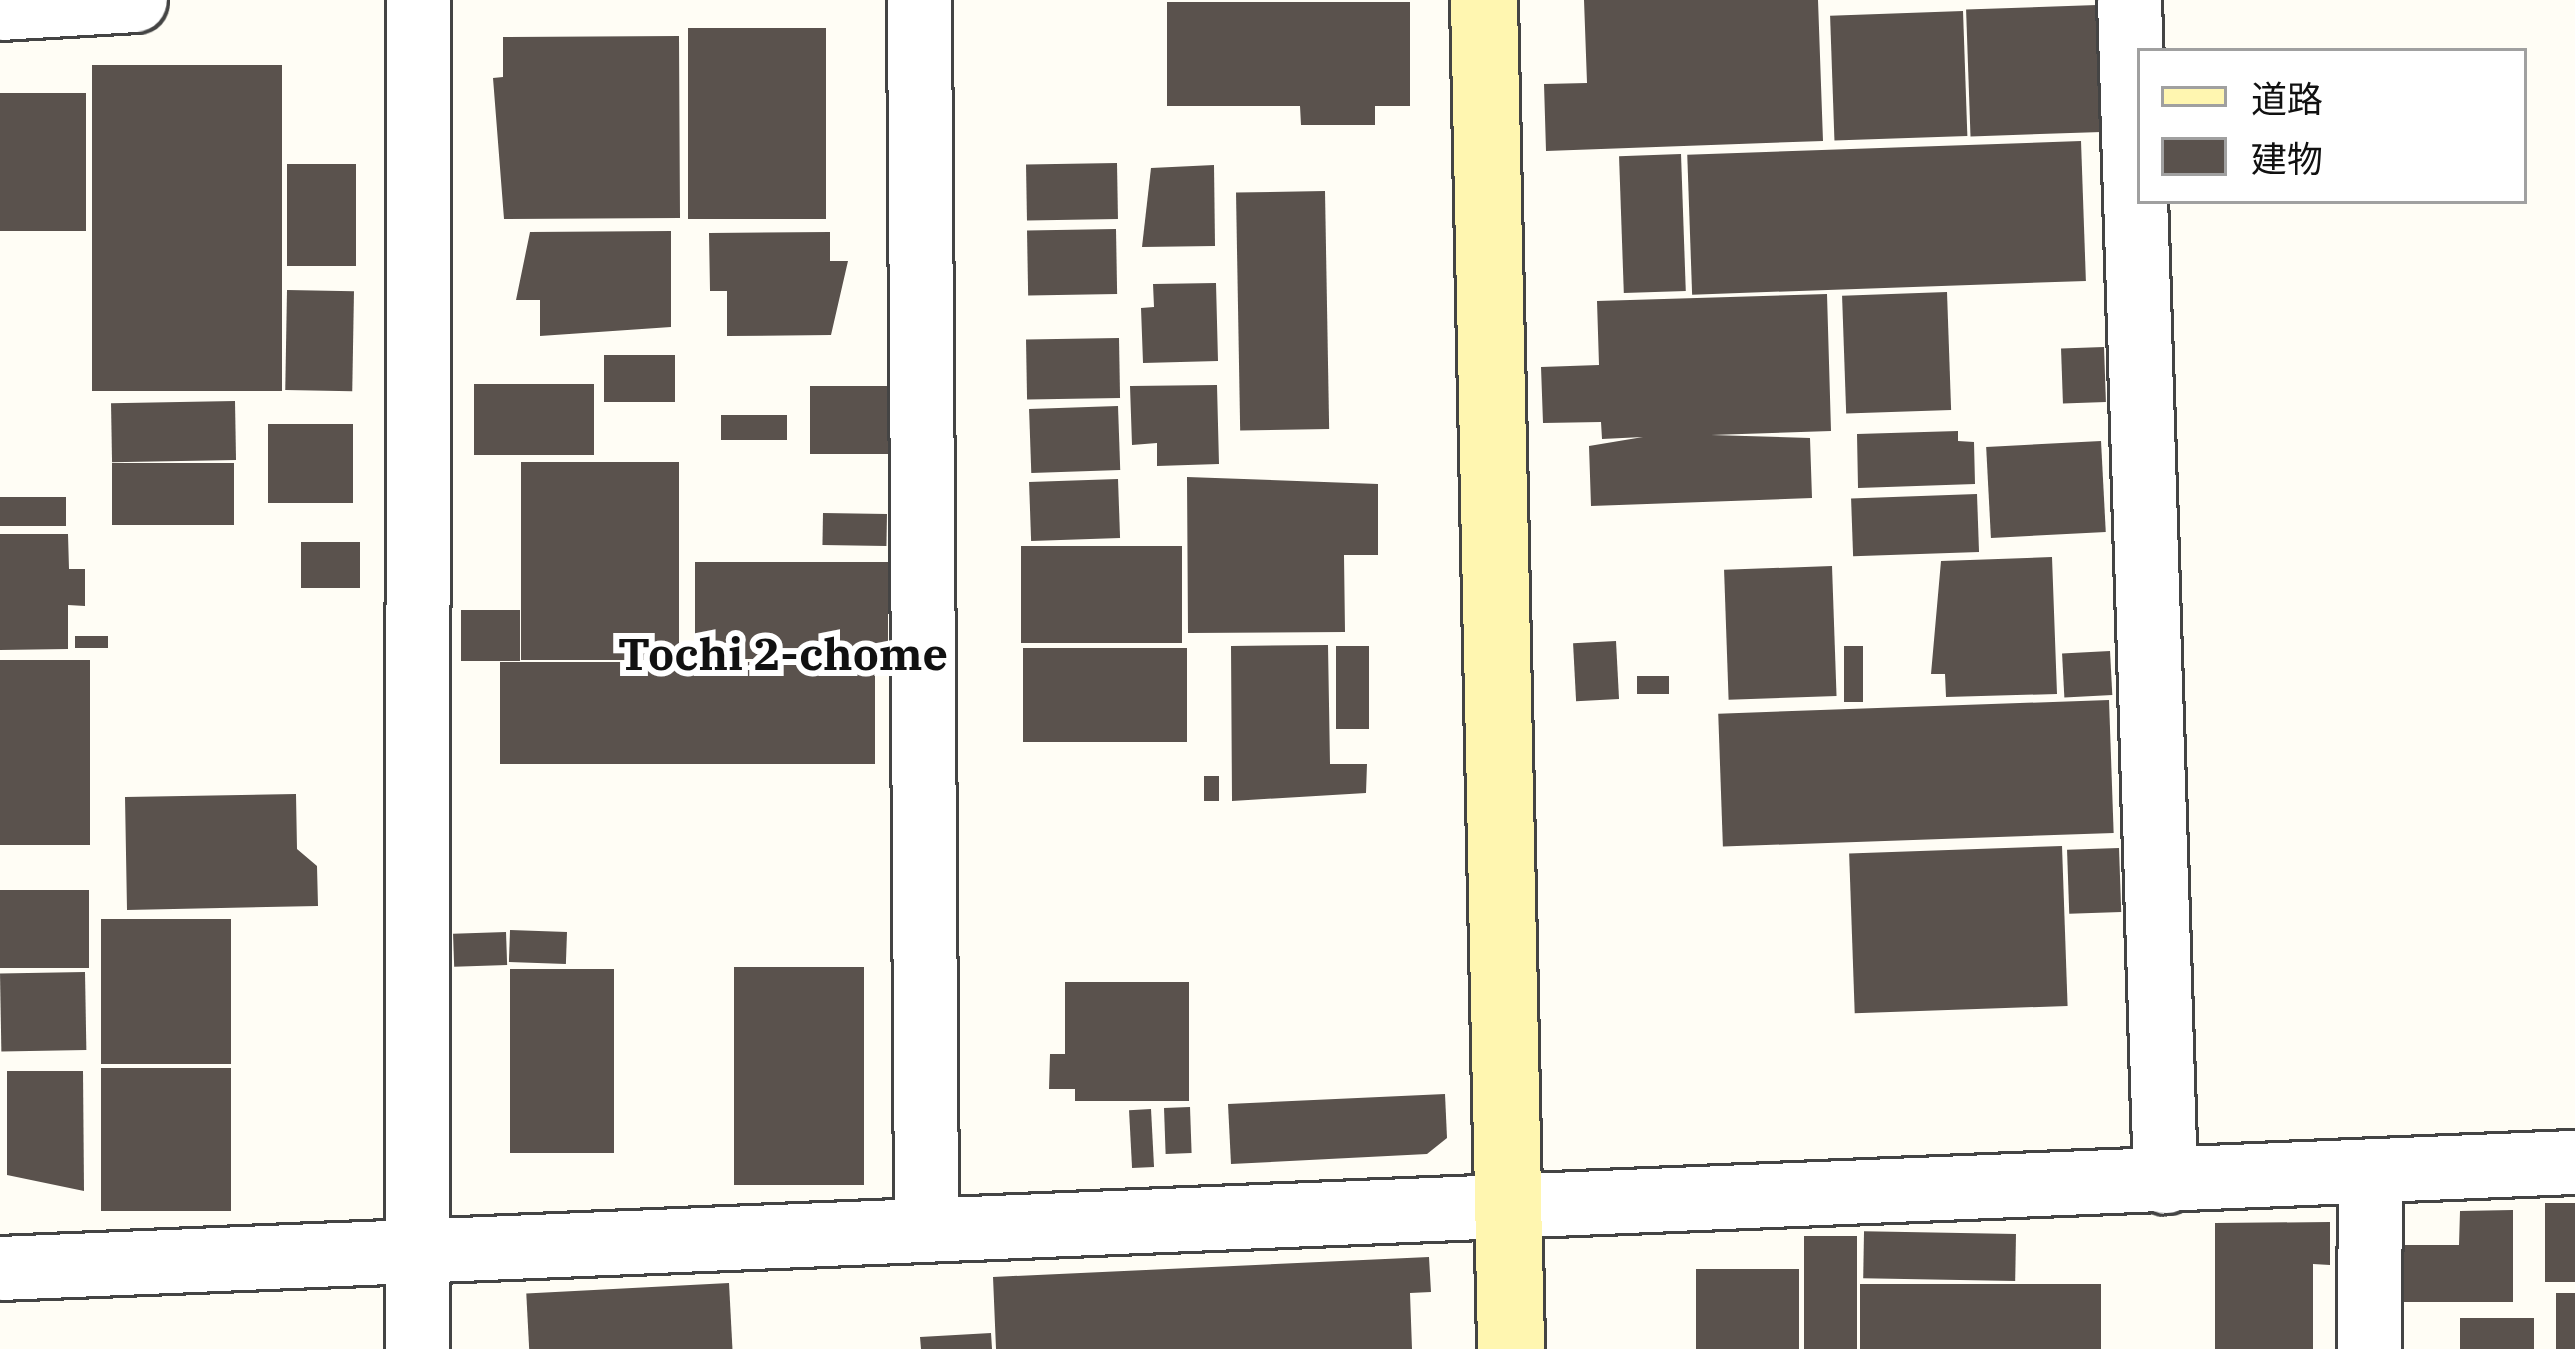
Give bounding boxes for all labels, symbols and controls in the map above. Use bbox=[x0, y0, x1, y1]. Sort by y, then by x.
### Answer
legend bbox=[2137, 48, 2527, 204]
text: 道路 bbox=[2251, 75, 2323, 122]
text: 建物 bbox=[2251, 135, 2323, 182]
district label: Tochi 2-chome bbox=[618, 627, 948, 681]

